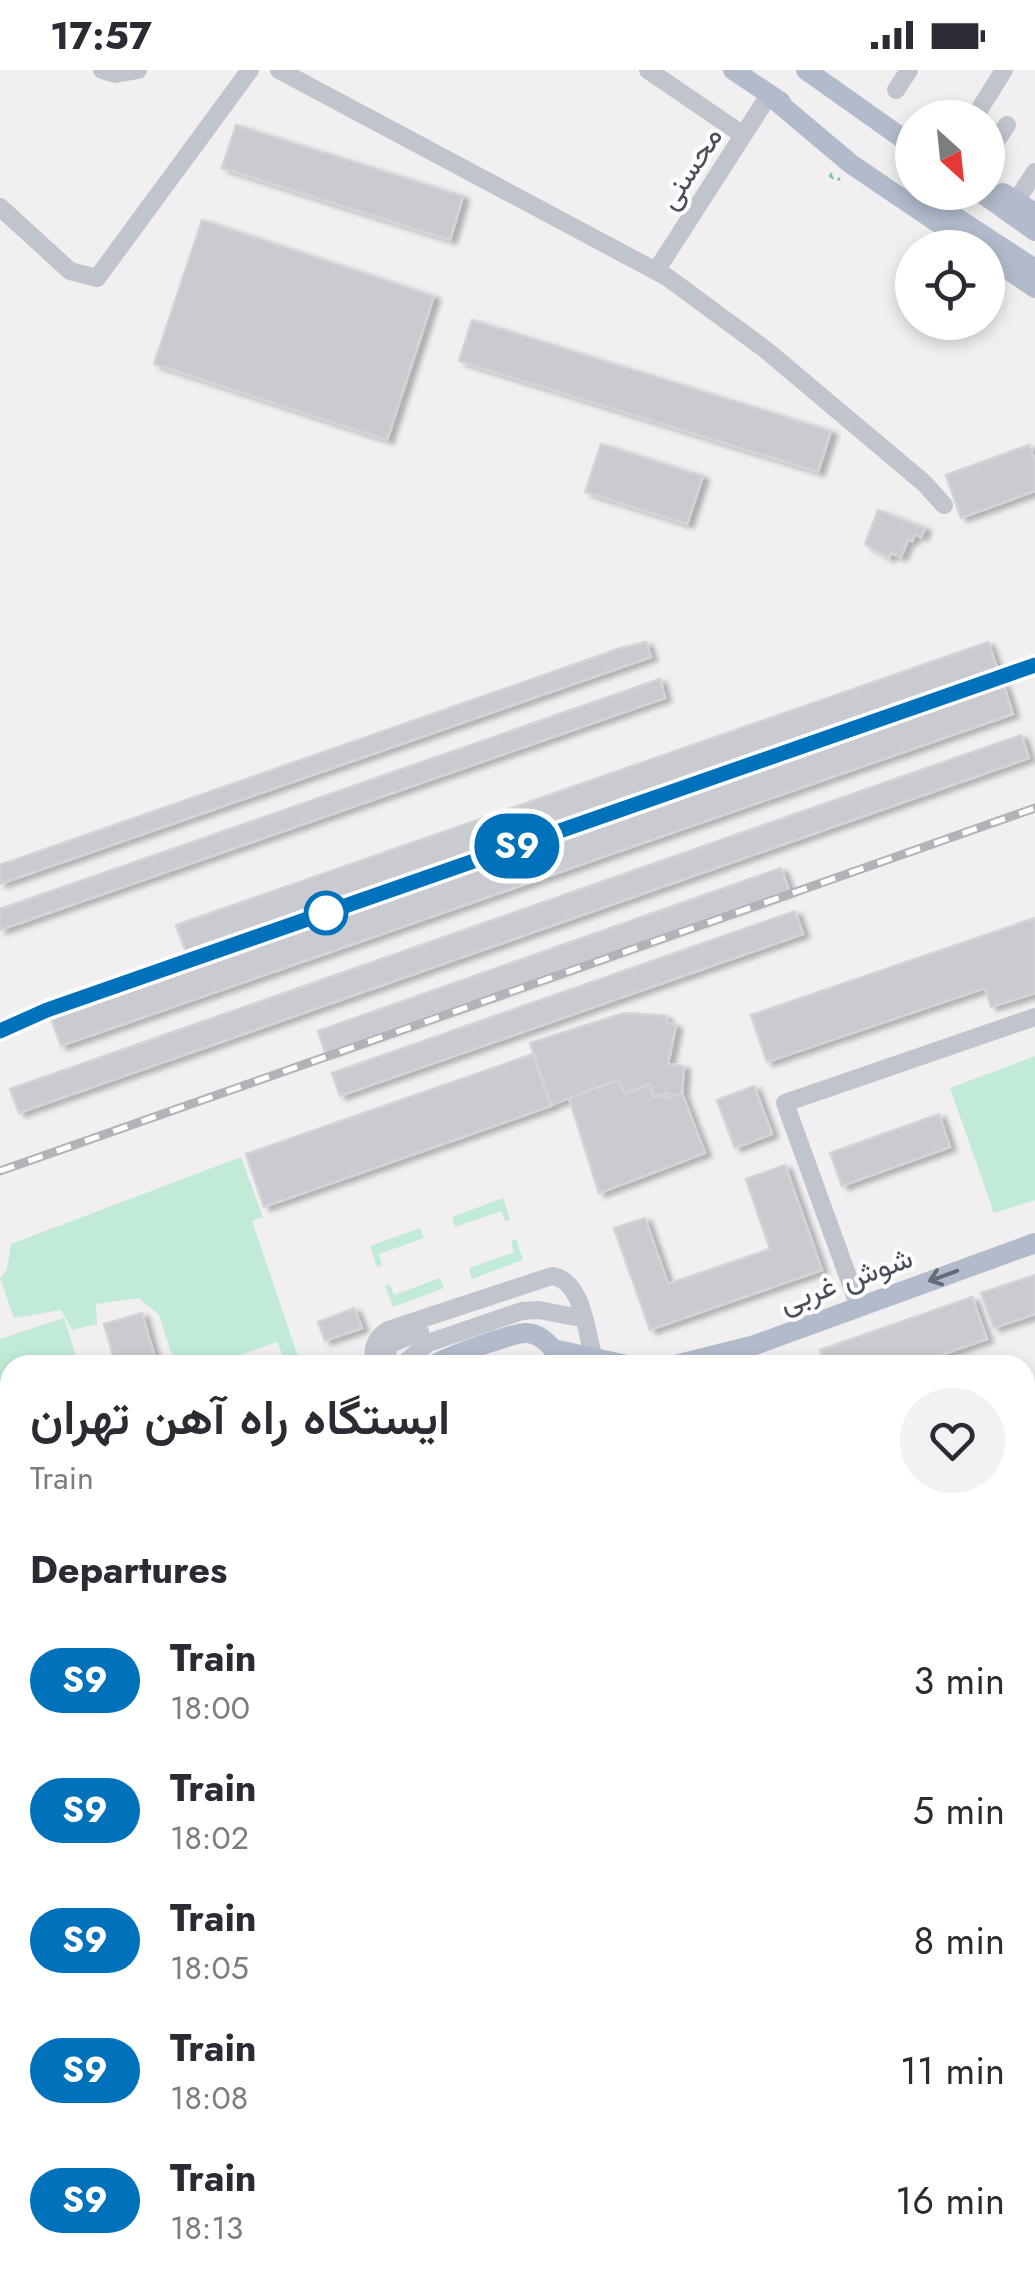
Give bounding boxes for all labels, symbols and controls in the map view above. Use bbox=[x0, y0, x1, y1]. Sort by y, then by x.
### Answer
text: 17:57 bbox=[50, 8, 152, 63]
north arrow bbox=[895, 100, 1005, 210]
map controls bbox=[895, 100, 1005, 340]
street label: محسنی bbox=[647, 118, 732, 218]
button: locate bbox=[895, 230, 1005, 340]
line badge: S9 bbox=[472, 814, 562, 878]
text: S9 bbox=[494, 821, 540, 871]
unlabelled marker bbox=[305, 892, 347, 934]
street label: شوش غربی bbox=[773, 1236, 919, 1324]
one-way arrow bbox=[929, 1268, 960, 1286]
text: ایستگاه راه آهن تهران bbox=[30, 1383, 450, 1452]
button: heart bbox=[900, 1388, 1005, 1493]
text: Train bbox=[30, 1455, 94, 1501]
text: Departures bbox=[30, 1542, 227, 1597]
text: Train bbox=[170, 1630, 257, 1685]
text: 3 min bbox=[913, 1653, 1005, 1708]
text: S9 bbox=[62, 1655, 108, 1705]
text: 18:00 bbox=[170, 1685, 250, 1731]
text: Train bbox=[170, 1760, 257, 1815]
text: 5 min bbox=[913, 1783, 1005, 1838]
text: S9 bbox=[62, 1785, 108, 1835]
text: 18:02 bbox=[170, 1815, 249, 1861]
text: Train bbox=[170, 1890, 257, 1945]
text: 8 min bbox=[913, 1913, 1005, 1968]
text: S9 bbox=[62, 1915, 108, 1965]
text: 18:05 bbox=[170, 1945, 249, 1991]
text: Train bbox=[170, 2020, 257, 2075]
text: 11 min bbox=[900, 2043, 1005, 2098]
text: S9 bbox=[62, 2045, 108, 2095]
text: 18:08 bbox=[170, 2075, 248, 2121]
text: Train bbox=[170, 2150, 257, 2205]
text: 16 min bbox=[895, 2173, 1005, 2228]
text: S9 bbox=[62, 2175, 108, 2225]
text: 18:13 bbox=[170, 2205, 243, 2251]

